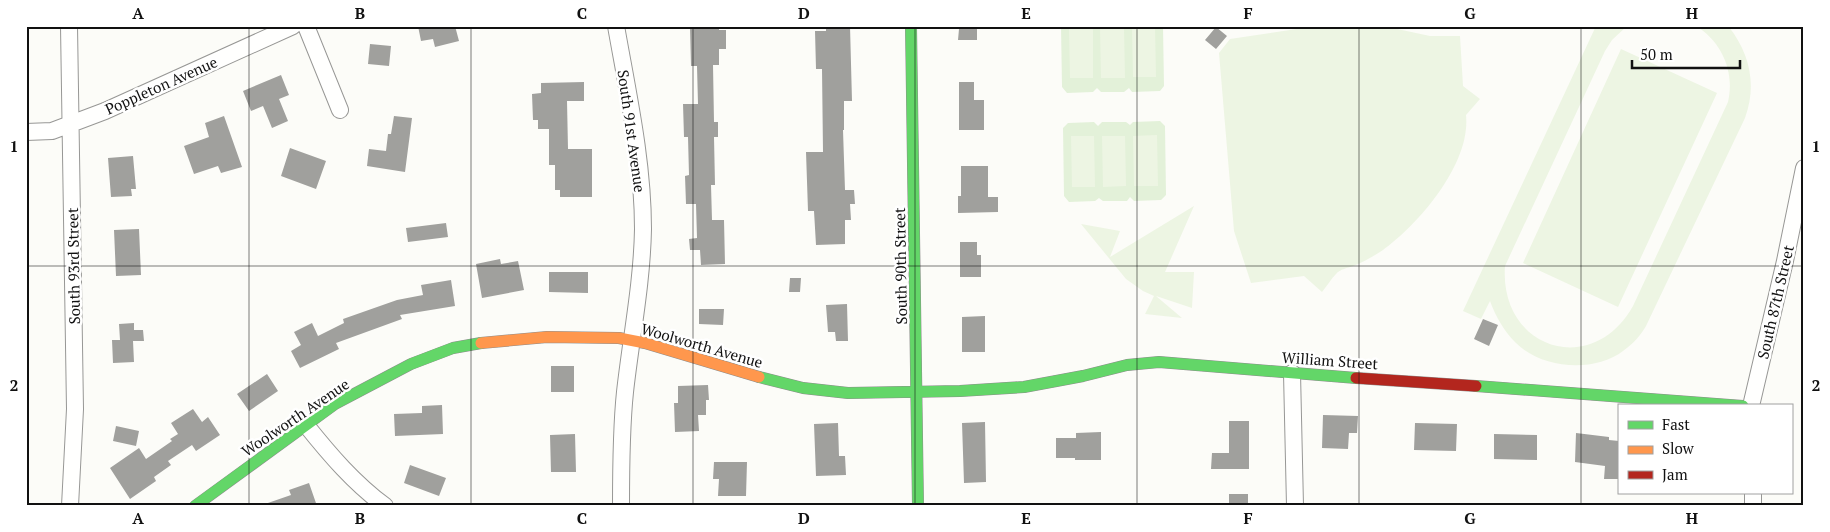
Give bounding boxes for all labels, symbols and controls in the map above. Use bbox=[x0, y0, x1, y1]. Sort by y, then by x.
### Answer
text: A bbox=[132, 2, 144, 24]
text: B bbox=[355, 2, 365, 24]
text: C bbox=[577, 2, 587, 24]
text: D bbox=[798, 2, 810, 24]
text: E bbox=[1021, 2, 1031, 24]
text: F bbox=[1243, 2, 1253, 24]
text: G bbox=[1464, 2, 1476, 24]
text: H bbox=[1686, 2, 1698, 24]
scale bar bbox=[1632, 38, 1740, 70]
text: 50 m bbox=[1640, 44, 1673, 64]
street label: Poppleton Avenue bbox=[102, 51, 220, 119]
street label: South 91st Avenue bbox=[614, 68, 650, 194]
text: 1 bbox=[9, 135, 19, 157]
text: 1 bbox=[1811, 135, 1821, 157]
street label: South 93rd Street bbox=[62, 207, 84, 325]
street label: South 90th Street bbox=[889, 207, 911, 325]
street label: South 87th Street bbox=[1752, 243, 1798, 361]
street label: Woolworth Avenue bbox=[639, 318, 765, 372]
street label: William Street bbox=[1281, 347, 1379, 373]
text: 2 bbox=[9, 374, 19, 396]
street label: Woolworth Avenue bbox=[237, 374, 353, 460]
text: 2 bbox=[1811, 374, 1821, 396]
legend bbox=[1618, 404, 1792, 494]
text: Fast bbox=[1662, 414, 1690, 434]
text: Slow bbox=[1662, 438, 1695, 458]
text: Jam bbox=[1662, 464, 1688, 484]
text: A bbox=[132, 507, 144, 529]
text: B bbox=[355, 507, 365, 529]
text: C bbox=[577, 507, 587, 529]
text: D bbox=[798, 507, 810, 529]
text: E bbox=[1021, 507, 1031, 529]
text: F bbox=[1243, 507, 1253, 529]
text: G bbox=[1464, 507, 1476, 529]
text: H bbox=[1686, 507, 1698, 529]

